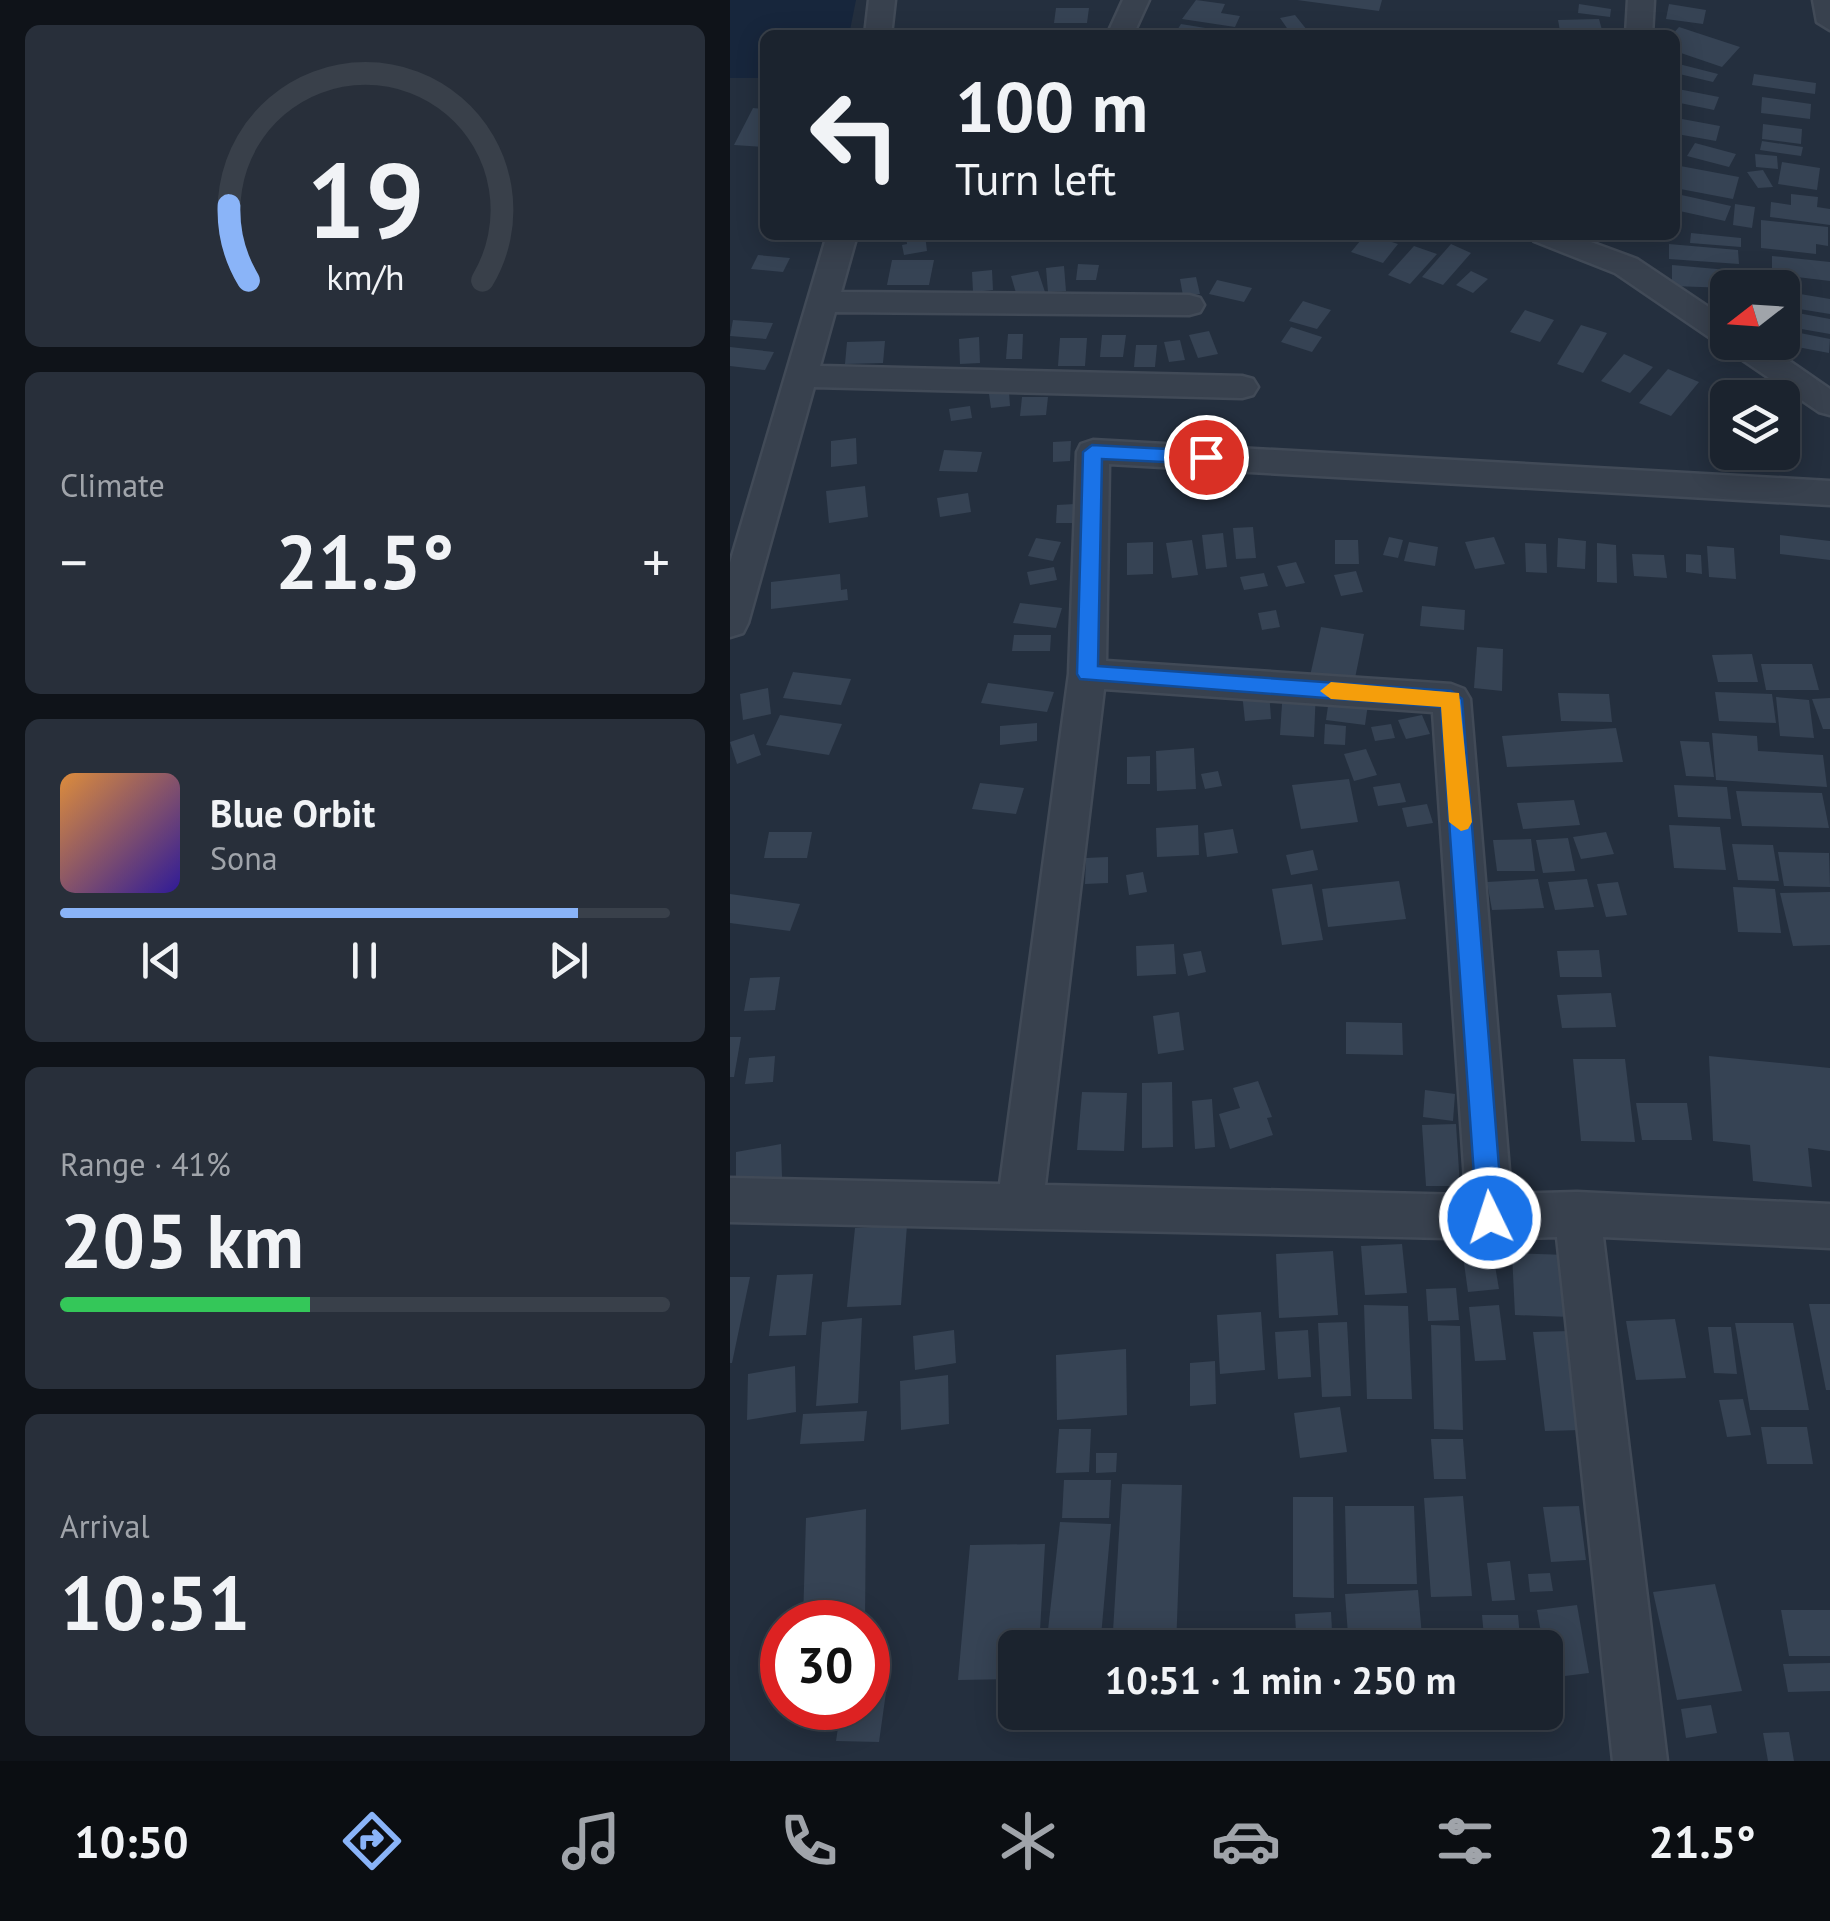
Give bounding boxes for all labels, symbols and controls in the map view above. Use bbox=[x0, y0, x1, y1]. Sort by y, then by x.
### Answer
text: 100 m bbox=[955, 61, 1148, 151]
icon: left bbox=[790, 70, 920, 200]
text: 19 bbox=[306, 132, 424, 267]
text: Turn left bbox=[955, 149, 1116, 207]
text: km/h bbox=[326, 254, 404, 300]
north arrow bbox=[1710, 270, 1800, 360]
map controls bbox=[1710, 270, 1800, 470]
button: layers bbox=[1710, 380, 1800, 470]
pin bbox=[1164, 415, 1249, 500]
icon: arrive bbox=[1179, 430, 1234, 485]
text: Climate bbox=[60, 464, 165, 506]
text: 21.5° bbox=[276, 513, 454, 610]
text: − bbox=[60, 526, 88, 597]
text: + bbox=[642, 526, 670, 597]
text: Blue Orbit bbox=[210, 788, 375, 837]
text: Sona bbox=[210, 837, 278, 879]
icon: previous bbox=[134, 933, 189, 988]
icon: pause bbox=[337, 933, 392, 988]
icon: next bbox=[541, 933, 596, 988]
text: Range · 41% bbox=[60, 1143, 231, 1185]
position arrow bbox=[1438, 1166, 1542, 1270]
text: 205 km bbox=[60, 1192, 304, 1289]
text: Arrival bbox=[60, 1505, 150, 1547]
text: 10:51 bbox=[60, 1554, 250, 1651]
speed limit sign: 30 bbox=[760, 1600, 890, 1730]
text: 10:51 · 1 min · 250 m bbox=[1105, 1655, 1456, 1704]
icon: directions bbox=[337, 1806, 407, 1876]
icon: music bbox=[556, 1806, 626, 1876]
icon: phone bbox=[774, 1806, 844, 1876]
icon: climate bbox=[993, 1806, 1063, 1876]
icon: car bbox=[1211, 1806, 1281, 1876]
icon: filters bbox=[1430, 1806, 1500, 1876]
text: 10:50 bbox=[74, 1812, 188, 1870]
text: 21.5° bbox=[1648, 1812, 1756, 1870]

